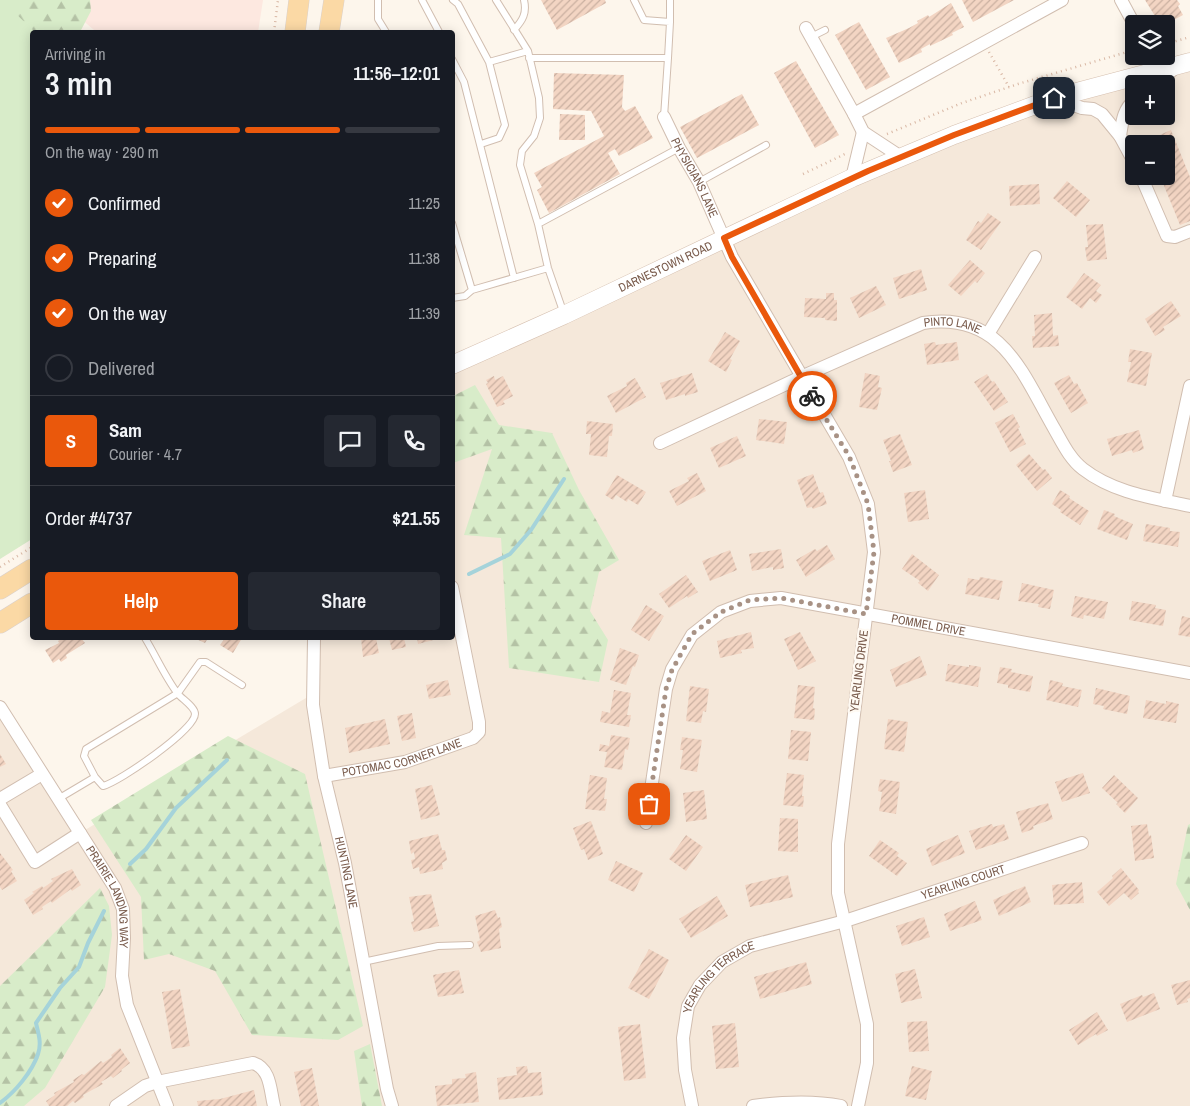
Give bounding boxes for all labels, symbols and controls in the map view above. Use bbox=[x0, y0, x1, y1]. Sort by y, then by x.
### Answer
map controls bbox=[1125, 15, 1175, 185]
button: layers bbox=[1125, 15, 1175, 65]
text: Arriving in bbox=[45, 43, 106, 65]
text: 11:56–12:01 bbox=[353, 60, 440, 86]
text: 3 min bbox=[45, 62, 113, 105]
button: + bbox=[1125, 75, 1175, 125]
pin bbox=[1033, 77, 1075, 119]
icon: home bbox=[1040, 84, 1068, 112]
street label: PHYSICIANS LANE bbox=[667, 135, 722, 220]
button: − bbox=[1125, 135, 1175, 185]
text: On the way · 290 m bbox=[45, 141, 159, 163]
icon: check bbox=[45, 189, 73, 217]
text: Confirmed bbox=[88, 190, 161, 216]
text: 11:25 bbox=[408, 192, 440, 214]
street label: DARNESTOWN ROAD bbox=[616, 238, 715, 296]
icon: check bbox=[45, 244, 73, 272]
text: Preparing bbox=[88, 245, 156, 271]
text: 11:38 bbox=[408, 247, 440, 269]
icon: check bbox=[45, 299, 73, 327]
text: On the way bbox=[88, 300, 167, 326]
text: 11:39 bbox=[408, 302, 440, 324]
street label: PINTO LANE bbox=[923, 313, 984, 338]
text: Delivered bbox=[88, 355, 155, 381]
courier bbox=[787, 371, 837, 421]
icon: bike bbox=[798, 382, 826, 410]
button: chat bbox=[324, 415, 376, 467]
button: phone bbox=[388, 415, 440, 467]
text: Sam bbox=[109, 417, 142, 443]
text: S bbox=[66, 428, 76, 454]
text: Courier · 4.7 bbox=[109, 443, 182, 465]
text: Order #4737 bbox=[45, 505, 132, 531]
text: $21.55 bbox=[392, 505, 440, 531]
button: Help bbox=[45, 572, 238, 630]
button: Share bbox=[248, 572, 440, 630]
street label: POMMEL DRIVE bbox=[890, 610, 967, 640]
street label: YEARLING DRIVE bbox=[846, 629, 872, 713]
street label: POTOMAC CORNER LANE bbox=[341, 735, 464, 781]
pin bbox=[628, 783, 670, 825]
icon: bag bbox=[635, 790, 663, 818]
street label: HUNTING LANE bbox=[331, 835, 361, 910]
street label: PRAIRIE LANDING WAY bbox=[82, 843, 132, 949]
street label: YEARLING COURT bbox=[919, 861, 1007, 903]
street label: YEARLING TERRACE bbox=[679, 937, 756, 1014]

